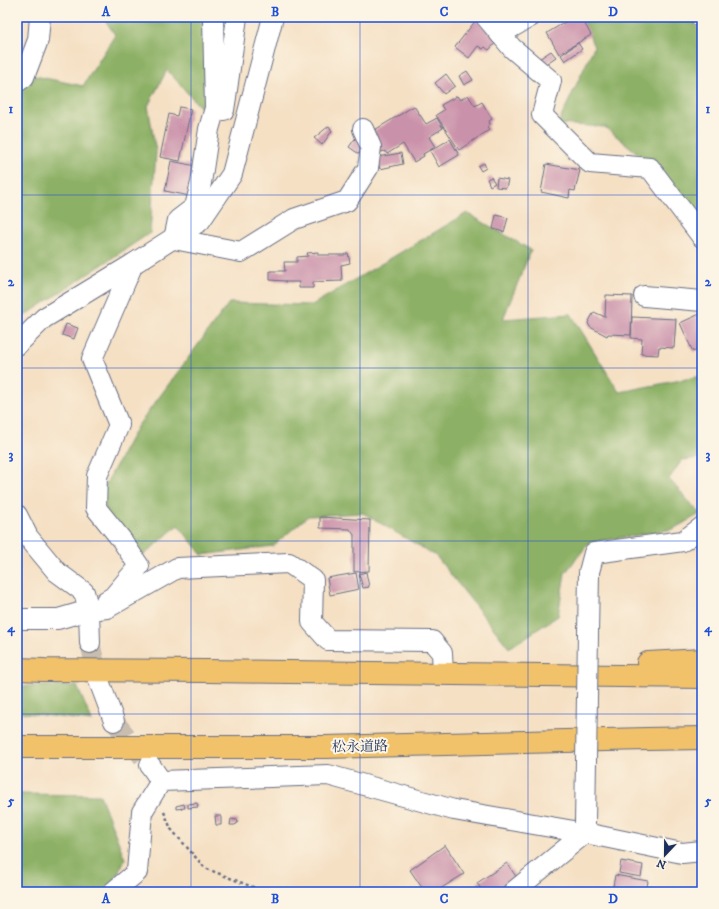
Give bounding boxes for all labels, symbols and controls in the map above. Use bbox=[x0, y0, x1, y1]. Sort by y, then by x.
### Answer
text: A bbox=[101, 4, 111, 20]
text: B bbox=[271, 4, 279, 20]
text: C bbox=[440, 4, 449, 20]
text: D bbox=[608, 4, 618, 20]
text: 1 bbox=[9, 101, 14, 117]
text: 1 bbox=[706, 101, 711, 117]
text: 2 bbox=[8, 274, 15, 290]
text: 2 bbox=[705, 274, 712, 290]
text: 3 bbox=[9, 447, 14, 463]
text: 3 bbox=[706, 447, 711, 463]
text: 4 bbox=[6, 620, 15, 637]
text: 4 bbox=[703, 620, 712, 637]
street label: 松永道路 bbox=[332, 738, 388, 756]
text: 5 bbox=[7, 793, 15, 809]
text: 5 bbox=[704, 793, 712, 809]
north arrow bbox=[645, 835, 685, 875]
text: N bbox=[655, 855, 668, 872]
text: A bbox=[101, 891, 111, 907]
text: B bbox=[271, 891, 279, 907]
text: C bbox=[440, 891, 449, 907]
text: D bbox=[608, 891, 618, 907]

